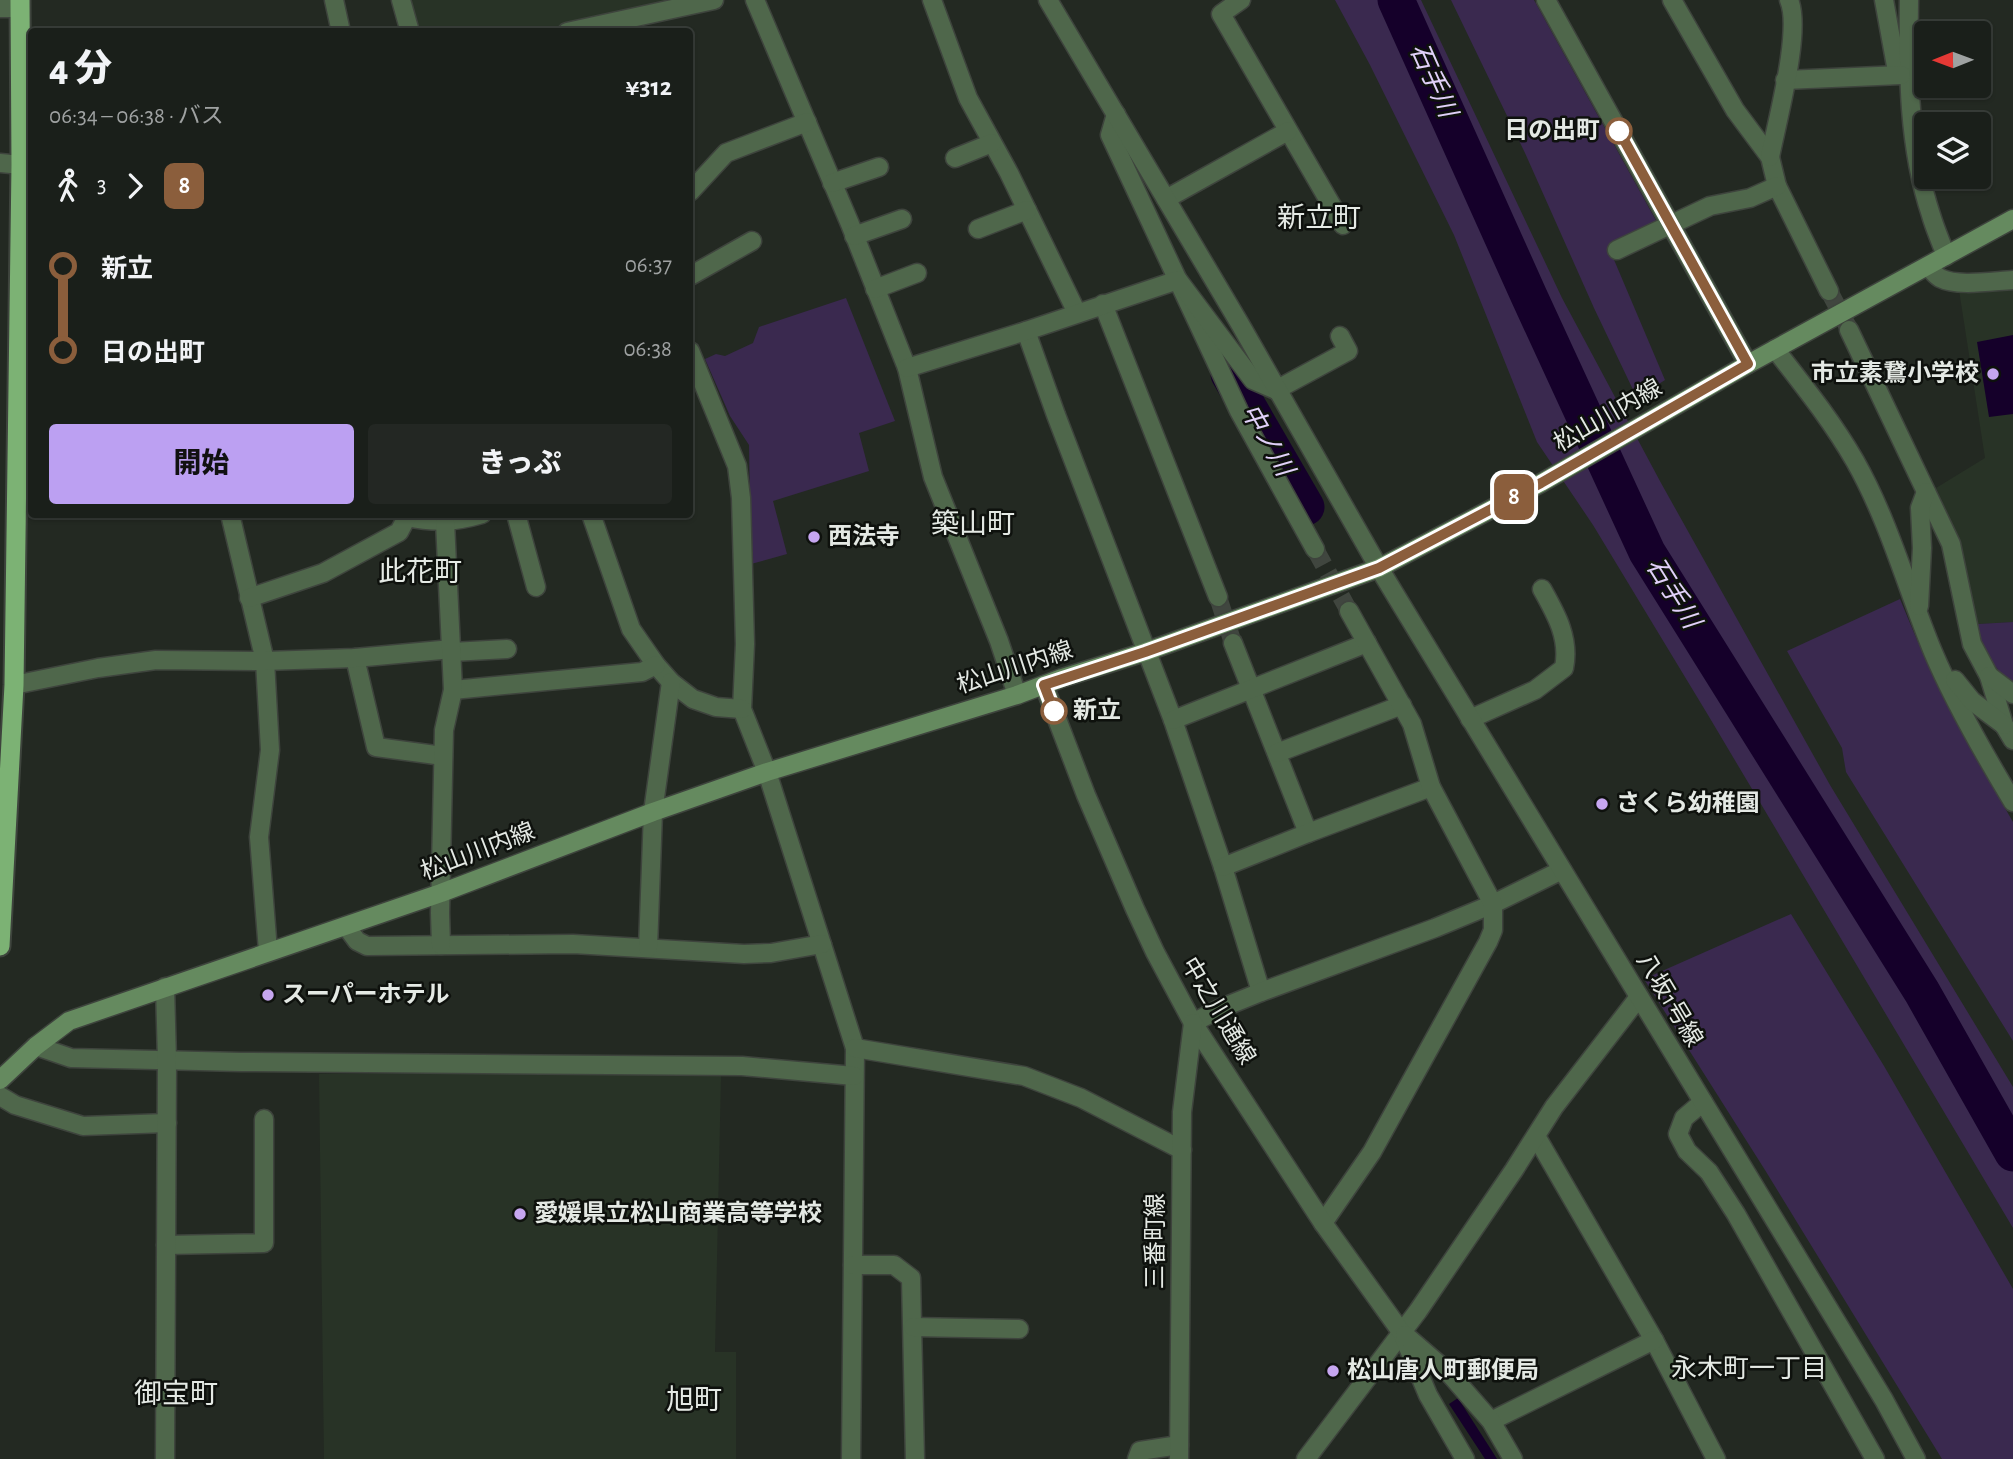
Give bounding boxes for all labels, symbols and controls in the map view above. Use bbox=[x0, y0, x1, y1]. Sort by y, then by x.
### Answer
north arrow bbox=[1914, 21, 1992, 98]
map controls bbox=[1914, 21, 1991, 189]
water label: 石手川 bbox=[1405, 39, 1463, 124]
text: 4 分 bbox=[49, 51, 112, 89]
text: ¥312 bbox=[626, 74, 672, 100]
text: 06:34 – 06:38 · バス bbox=[49, 105, 224, 128]
button: layers bbox=[1914, 112, 1991, 189]
place label: 日の出町 bbox=[1504, 117, 1600, 143]
marker: 日の出町 bbox=[1606, 118, 1632, 144]
icon: walk bbox=[49, 167, 87, 205]
icon: forward bbox=[116, 167, 154, 205]
text: 3 bbox=[97, 174, 106, 197]
text: 8 bbox=[178, 174, 190, 198]
district label: 新立町 bbox=[1277, 203, 1361, 233]
text: 06:37 bbox=[625, 254, 672, 277]
text: 新立 bbox=[101, 256, 153, 282]
text: 06:38 bbox=[623, 338, 672, 361]
text: 日の出町 bbox=[101, 340, 205, 366]
place label: 市立素鵞小学校 bbox=[1811, 360, 1979, 386]
marker: 市立素鵞小学校 bbox=[1985, 366, 2001, 382]
street label: 松山川内線 bbox=[1549, 374, 1666, 456]
water label: 中ノ川 bbox=[1236, 399, 1300, 483]
button: 開始 bbox=[49, 424, 354, 504]
button: きっぷ bbox=[368, 424, 672, 504]
line badge: 8 bbox=[1491, 474, 1537, 520]
text: 8 bbox=[1508, 485, 1520, 509]
district label: 築山町 bbox=[931, 509, 1015, 539]
place label: 西法寺 bbox=[828, 523, 900, 549]
marker: 西法寺 bbox=[806, 529, 822, 545]
water label: 石手川 bbox=[1641, 553, 1707, 636]
district label: 此花町 bbox=[378, 557, 462, 587]
street label: 松山川内線 bbox=[954, 636, 1076, 698]
place label: 新立 bbox=[1073, 697, 1121, 723]
marker: 新立 bbox=[1041, 698, 1067, 724]
place label: さくら幼稚園 bbox=[1616, 790, 1760, 816]
marker: さくら幼稚園 bbox=[1594, 796, 1610, 812]
street label: 松山川内線 bbox=[417, 817, 538, 885]
street label: 八坂1号線 bbox=[1632, 948, 1708, 1051]
street label: 中之川通線 bbox=[1177, 952, 1261, 1069]
place label: スーパーホテル bbox=[282, 981, 450, 1007]
marker: スーパーホテル bbox=[260, 987, 276, 1003]
street label: 三番町線 bbox=[1142, 1193, 1168, 1289]
place label: 愛媛県立松山商業高等学校 bbox=[534, 1200, 822, 1226]
marker: 愛媛県立松山商業高等学校 bbox=[512, 1206, 528, 1222]
district label: 永木町一丁目 bbox=[1671, 1355, 1827, 1382]
place label: 松山唐人町郵便局 bbox=[1347, 1357, 1539, 1383]
marker: 松山唐人町郵便局 bbox=[1325, 1363, 1341, 1379]
district label: 御宝町 bbox=[134, 1379, 218, 1409]
district label: 旭町 bbox=[666, 1385, 722, 1415]

